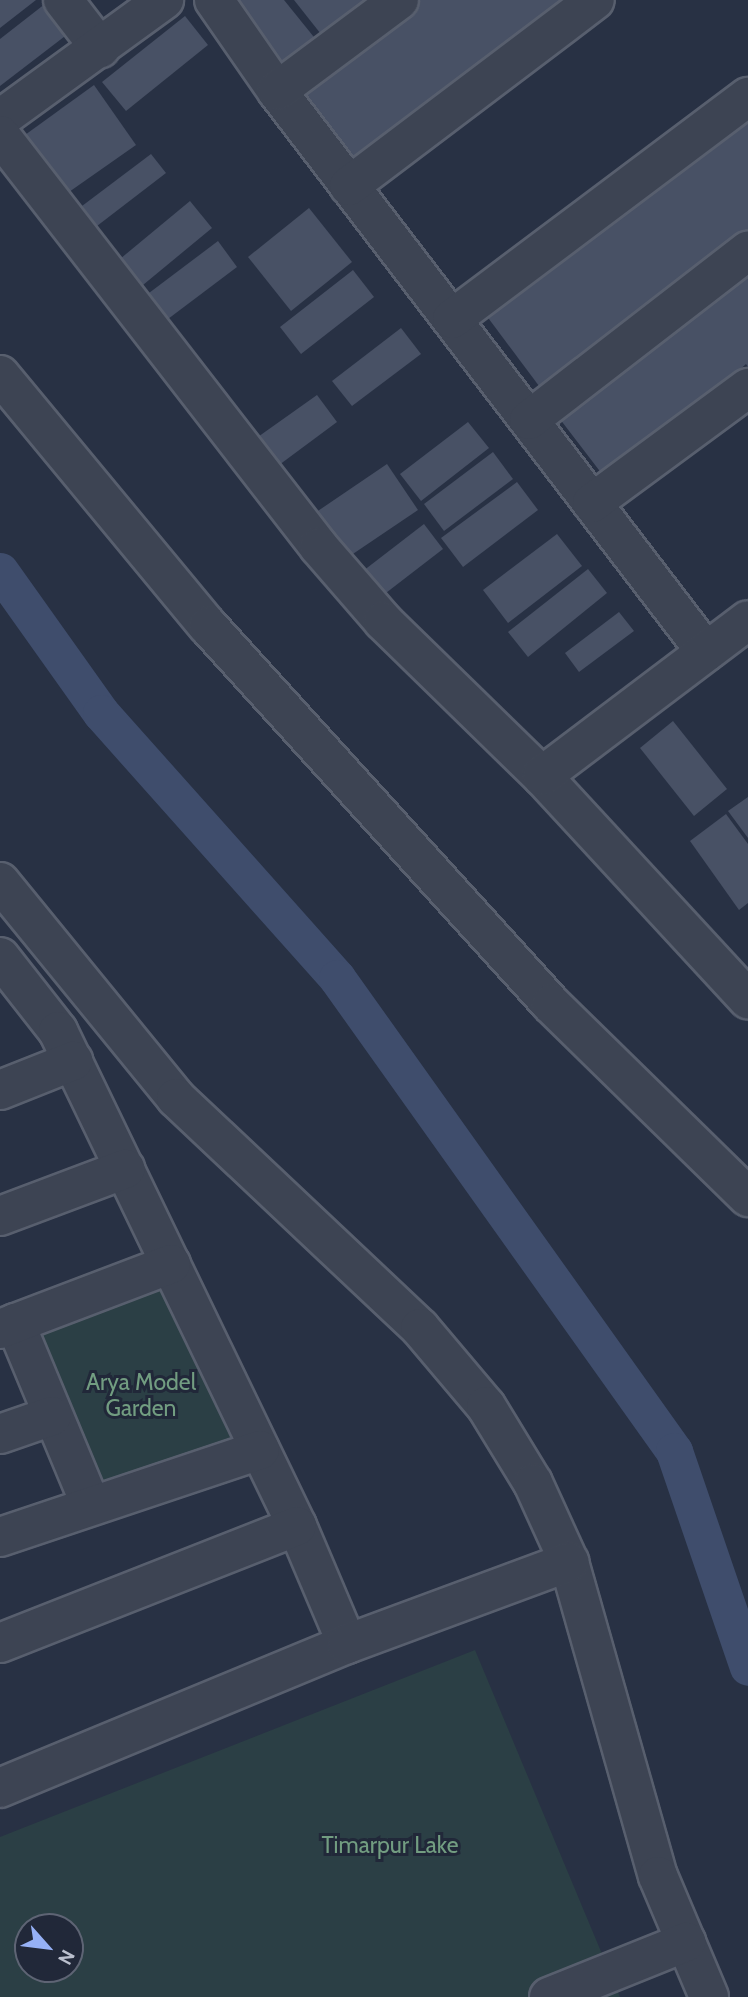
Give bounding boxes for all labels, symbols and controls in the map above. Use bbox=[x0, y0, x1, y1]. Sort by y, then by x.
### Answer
park label: Arya Model Garden bbox=[86, 1368, 196, 1422]
park label: Timarpur Lake bbox=[322, 1831, 458, 1859]
north arrow bbox=[14, 1913, 84, 1983]
text: N bbox=[53, 1946, 80, 1968]

